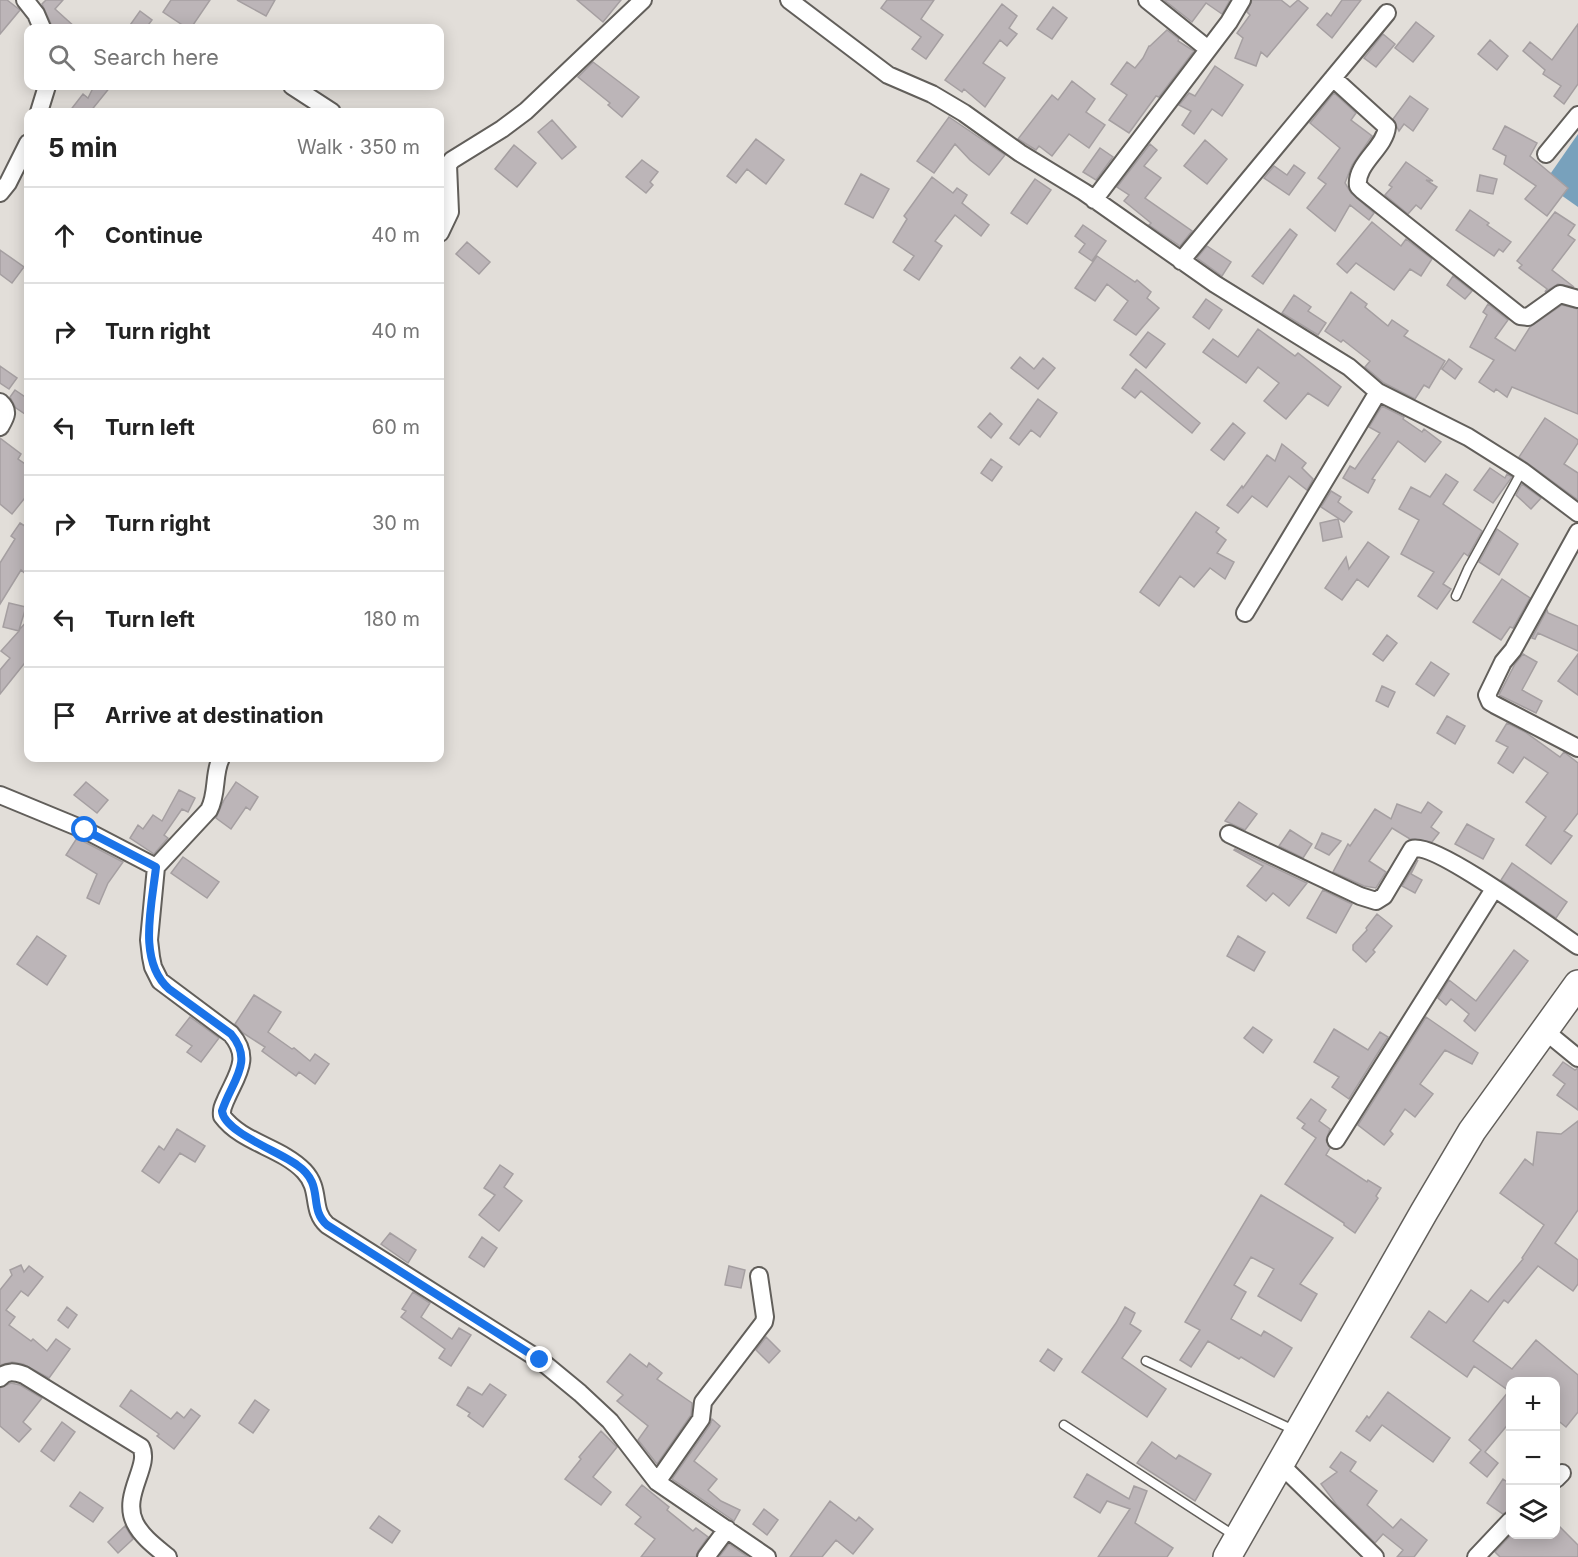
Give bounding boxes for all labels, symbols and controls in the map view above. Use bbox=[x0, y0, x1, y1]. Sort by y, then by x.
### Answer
search box bbox=[24, 24, 444, 90]
icon: search bbox=[45, 41, 78, 74]
text: Search here bbox=[93, 44, 219, 70]
text: 5 min bbox=[48, 132, 118, 163]
text: Walk · 350 m bbox=[297, 135, 420, 159]
icon: ahead bbox=[48, 219, 81, 252]
text: Continue bbox=[105, 222, 203, 248]
text: 40 m bbox=[371, 223, 420, 247]
icon: right bbox=[48, 315, 81, 348]
text: Turn right bbox=[105, 318, 211, 344]
text: 40 m bbox=[371, 319, 420, 343]
icon: left bbox=[48, 411, 81, 444]
text: Turn left bbox=[105, 414, 195, 440]
text: 60 m bbox=[372, 415, 420, 439]
icon: right bbox=[48, 507, 81, 540]
text: Turn right bbox=[105, 510, 211, 536]
text: 30 m bbox=[372, 511, 420, 535]
icon: left bbox=[48, 603, 81, 636]
text: Turn left bbox=[105, 606, 195, 632]
text: 180 m bbox=[364, 607, 420, 631]
icon: arrive bbox=[48, 699, 81, 732]
text: Arrive at destination bbox=[105, 702, 324, 728]
route start bbox=[71, 816, 97, 842]
route end bbox=[526, 1346, 552, 1372]
map controls bbox=[1506, 1377, 1560, 1539]
button: + bbox=[1506, 1377, 1560, 1431]
button: − bbox=[1506, 1431, 1560, 1485]
button: layers bbox=[1506, 1485, 1560, 1539]

